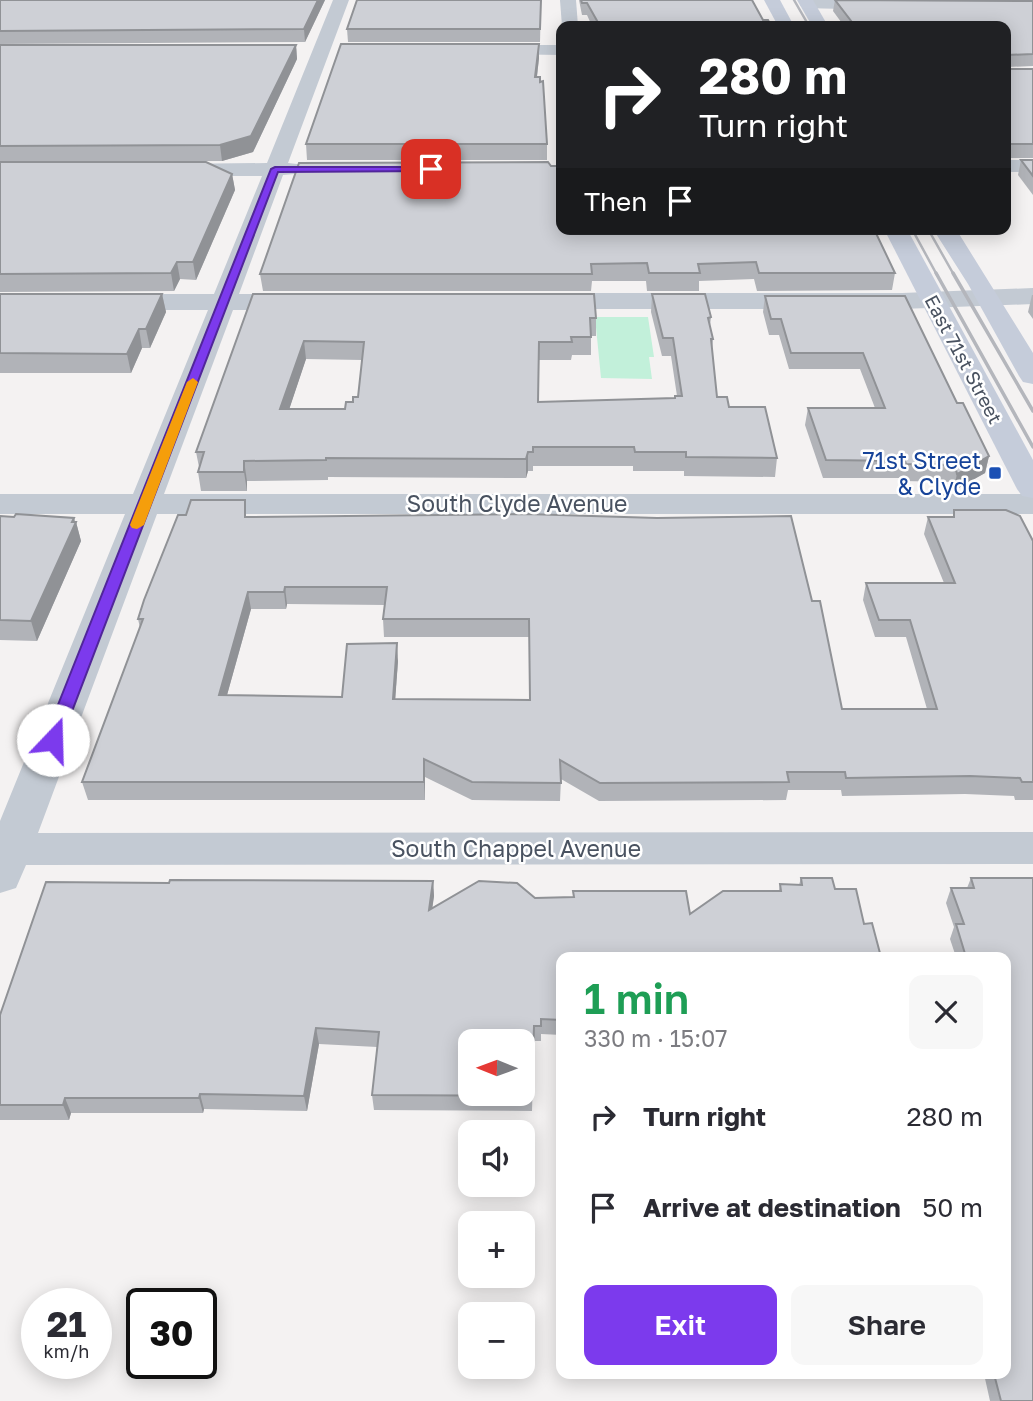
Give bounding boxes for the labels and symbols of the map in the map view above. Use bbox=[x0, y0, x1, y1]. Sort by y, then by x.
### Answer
pin bbox=[401, 139, 461, 199]
street label: East 71st Street bbox=[920, 291, 1008, 427]
place label: 71st Street & Clyde bbox=[862, 446, 981, 500]
marker: 71st Street & Clyde bbox=[987, 465, 1003, 481]
street label: South Clyde Avenue bbox=[407, 489, 627, 517]
position arrow bbox=[16, 703, 90, 777]
street label: South Chappel Avenue bbox=[391, 834, 641, 862]
north arrow bbox=[458, 1029, 536, 1106]
speed limit sign: 30 bbox=[126, 1288, 217, 1379]

